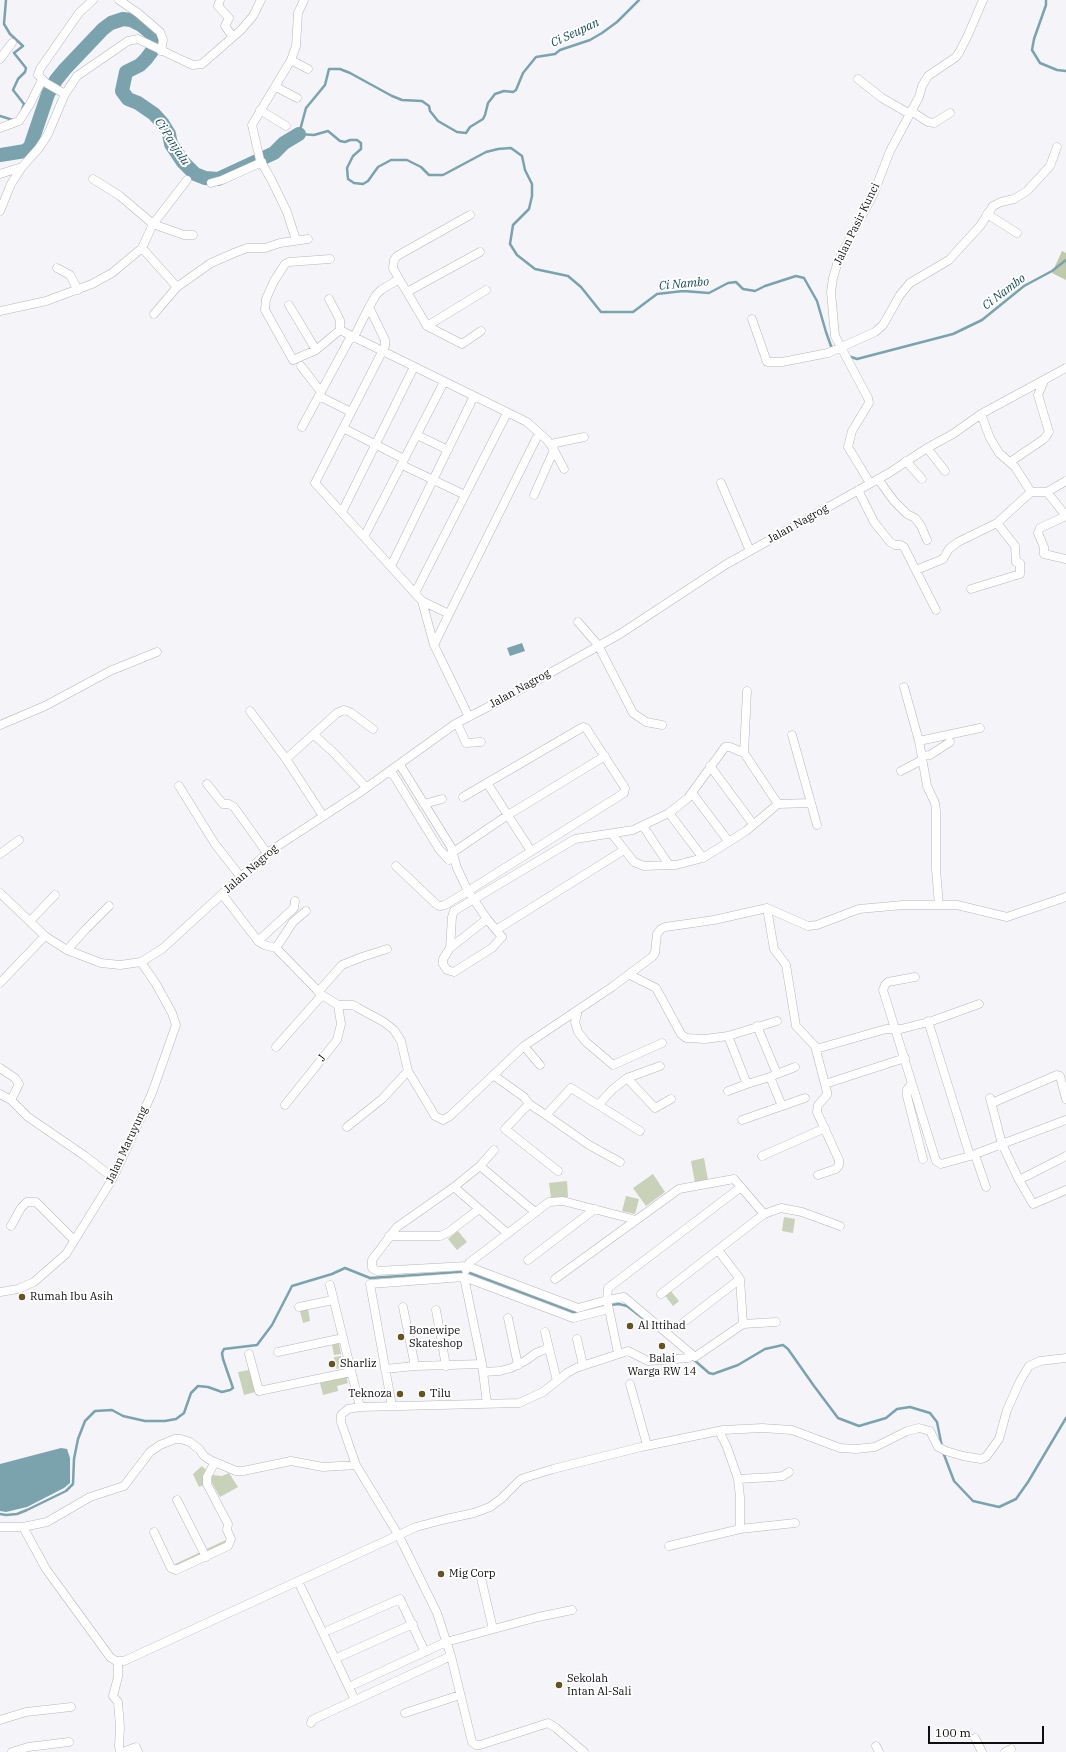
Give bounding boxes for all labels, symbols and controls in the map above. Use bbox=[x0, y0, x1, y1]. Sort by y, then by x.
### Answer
water label: Ci Seupan bbox=[549, 16, 601, 50]
water label: Ci Panjalu bbox=[151, 116, 193, 168]
street label: Jalan Pasir Kunci bbox=[831, 181, 883, 267]
water label: Ci Nambo bbox=[980, 271, 1028, 313]
water label: Ci Nambo bbox=[658, 275, 710, 293]
street label: Jalan Nagrog bbox=[765, 502, 831, 546]
street label: Jalan Nagrog bbox=[487, 667, 553, 711]
street label: Jalan Nagrog bbox=[221, 842, 281, 896]
street label: J bbox=[315, 1052, 329, 1064]
street label: Jalan Maruyung bbox=[103, 1105, 151, 1185]
place label: Rumah Ibu Asih bbox=[30, 1290, 113, 1304]
marker: Rumah Ibu Asih bbox=[17, 1292, 27, 1302]
place label: Al Ittihad bbox=[638, 1319, 686, 1333]
marker: Al Ittihad bbox=[625, 1321, 635, 1331]
place label: Bonewipe Skateshop bbox=[409, 1324, 463, 1350]
marker: Bonewipe Skateshop bbox=[396, 1332, 406, 1342]
marker: Balai Warga RW 14 bbox=[657, 1341, 667, 1351]
place label: Balai Warga RW 14 bbox=[628, 1352, 696, 1378]
place label: Sharliz bbox=[340, 1357, 377, 1371]
marker: Sharliz bbox=[327, 1359, 337, 1369]
place label: Teknoza bbox=[348, 1387, 392, 1401]
place label: Tilu bbox=[430, 1387, 451, 1401]
marker: Teknoza bbox=[395, 1389, 405, 1399]
marker: Tilu bbox=[417, 1389, 427, 1399]
place label: Mig Corp bbox=[449, 1567, 495, 1581]
marker: Mig Corp bbox=[436, 1569, 446, 1579]
place label: Sekolah Intan Al-Sali bbox=[567, 1672, 631, 1698]
marker: Sekolah Intan Al-Sali bbox=[554, 1680, 564, 1690]
scale bar bbox=[930, 1718, 1046, 1744]
text: 100 m bbox=[935, 1725, 971, 1740]

